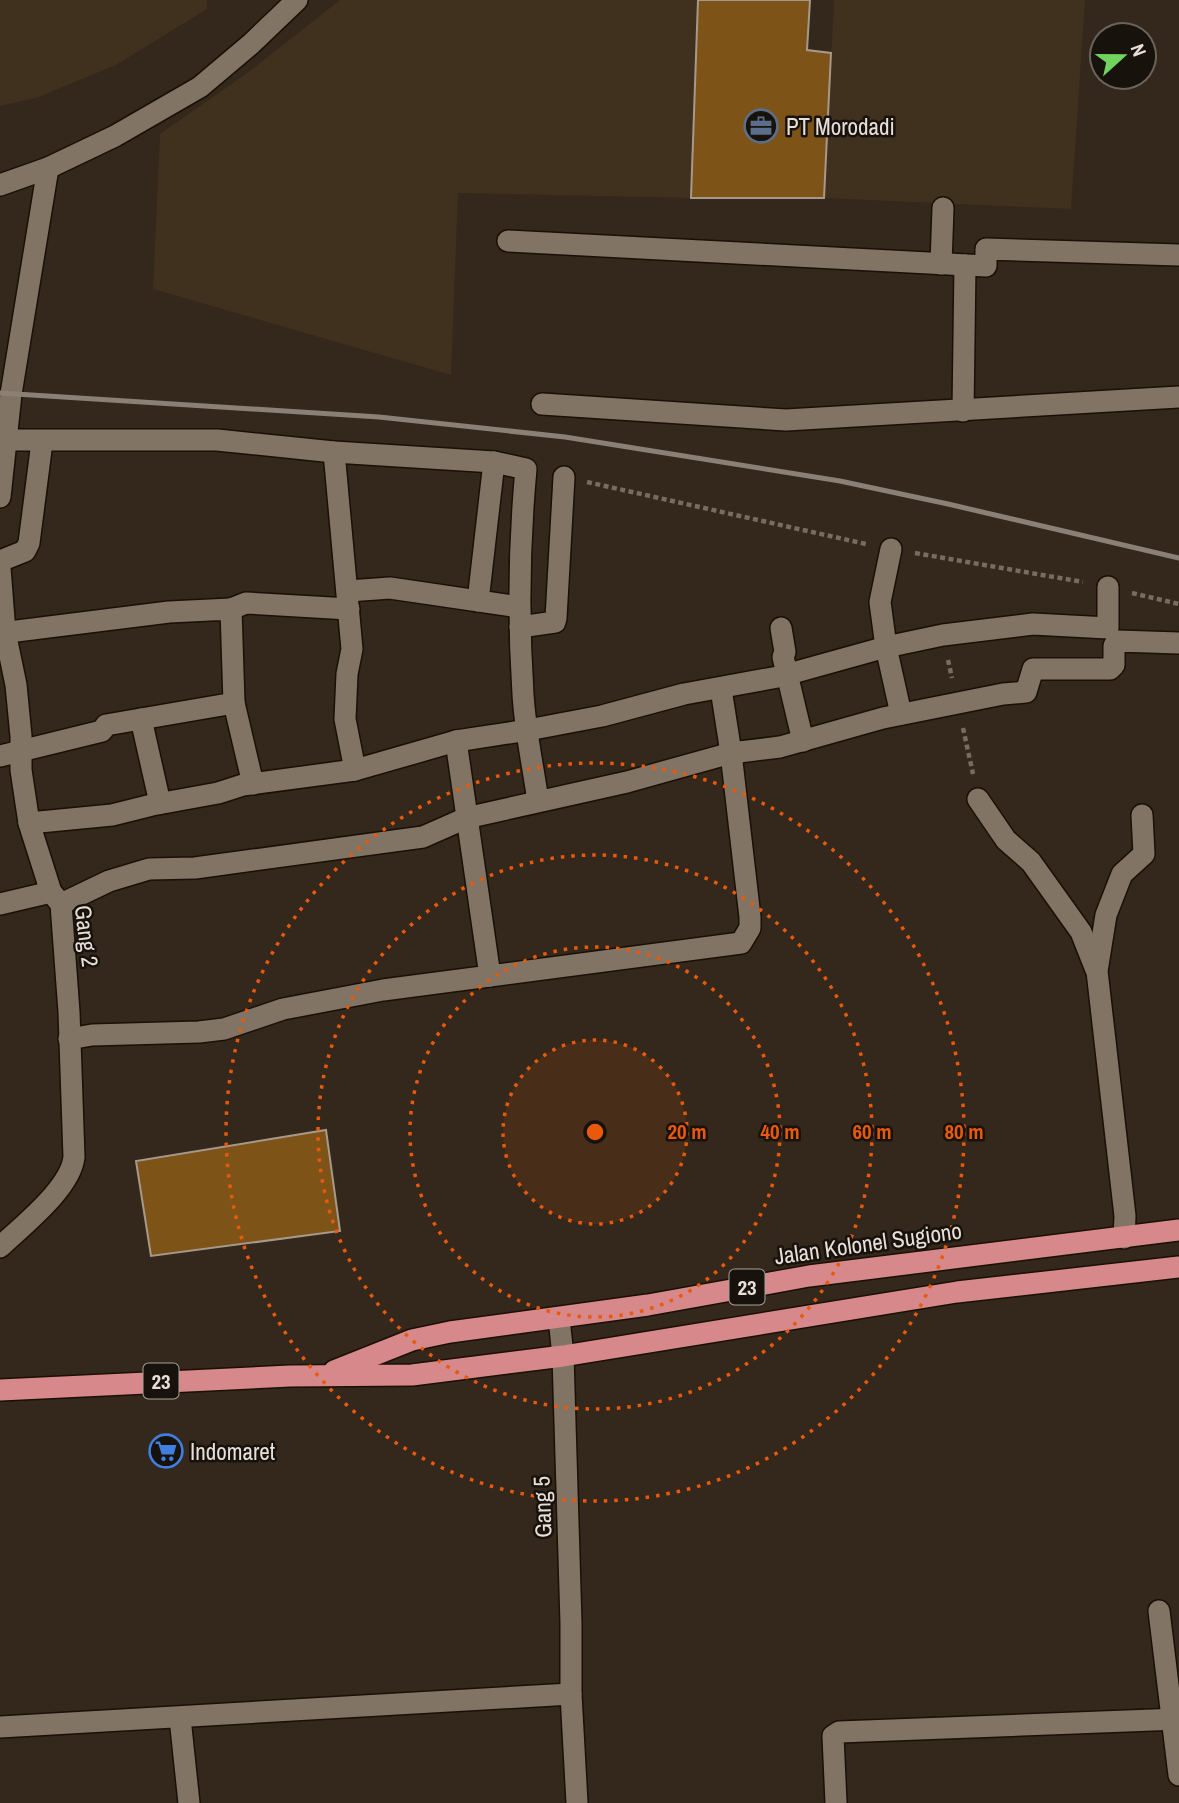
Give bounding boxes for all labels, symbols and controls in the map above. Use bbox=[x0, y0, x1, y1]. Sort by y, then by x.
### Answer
north arrow bbox=[1088, 21, 1158, 91]
text: N bbox=[1125, 40, 1153, 60]
office icon: PT Morodadi bbox=[742, 107, 780, 145]
place label: PT Morodadi bbox=[786, 111, 895, 142]
street label: Gang 2 bbox=[68, 903, 106, 969]
text: 20 m bbox=[667, 1117, 707, 1146]
text: 40 m bbox=[760, 1117, 800, 1146]
text: 60 m bbox=[852, 1117, 892, 1146]
text: 80 m bbox=[944, 1117, 984, 1146]
centre of rings bbox=[583, 1120, 607, 1144]
street label: Jalan Kolonel Sugiono bbox=[772, 1215, 964, 1271]
road number: 23 bbox=[730, 1270, 764, 1304]
road number: 23 bbox=[144, 1364, 178, 1398]
supermarket icon: Indomaret bbox=[147, 1432, 185, 1470]
place label: Indomaret bbox=[190, 1436, 275, 1467]
street label: Gang 5 bbox=[525, 1476, 559, 1538]

